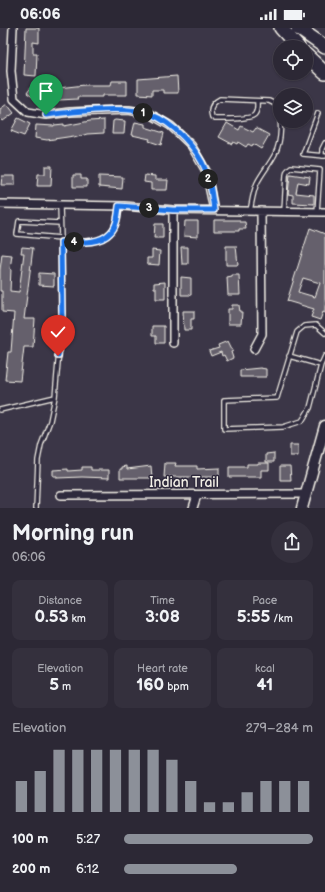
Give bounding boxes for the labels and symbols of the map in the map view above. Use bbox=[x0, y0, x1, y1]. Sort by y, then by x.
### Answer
pin bbox=[29, 74, 63, 115]
pin: 1 bbox=[133, 103, 153, 123]
pin: 2 bbox=[198, 169, 218, 189]
pin: 3 bbox=[139, 198, 159, 218]
pin: 4 bbox=[64, 232, 84, 252]
pin bbox=[41, 315, 75, 356]
street label: Indian Trail bbox=[149, 474, 219, 491]

